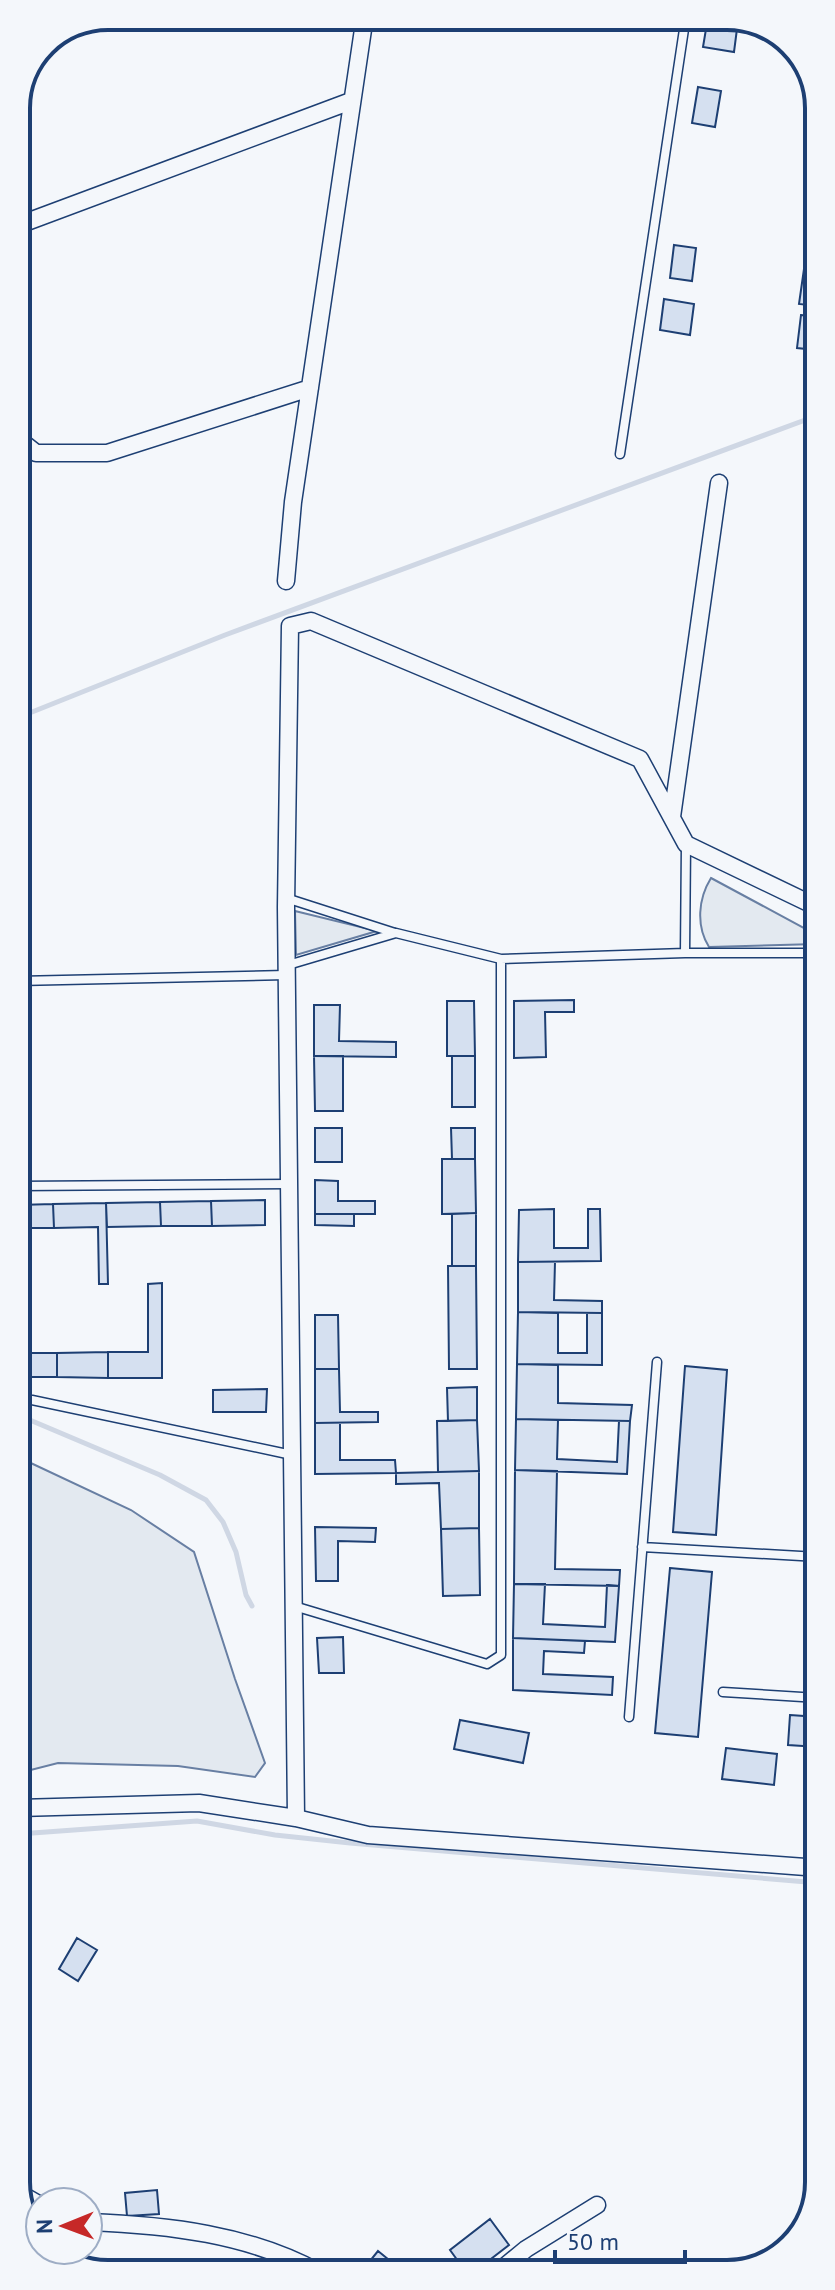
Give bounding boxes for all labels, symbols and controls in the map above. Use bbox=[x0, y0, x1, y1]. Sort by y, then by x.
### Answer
north arrow bbox=[24, 2186, 104, 2266]
scale bar bbox=[555, 2214, 685, 2264]
text: N bbox=[30, 2219, 58, 2234]
text: 50 m bbox=[567, 2226, 619, 2257]

